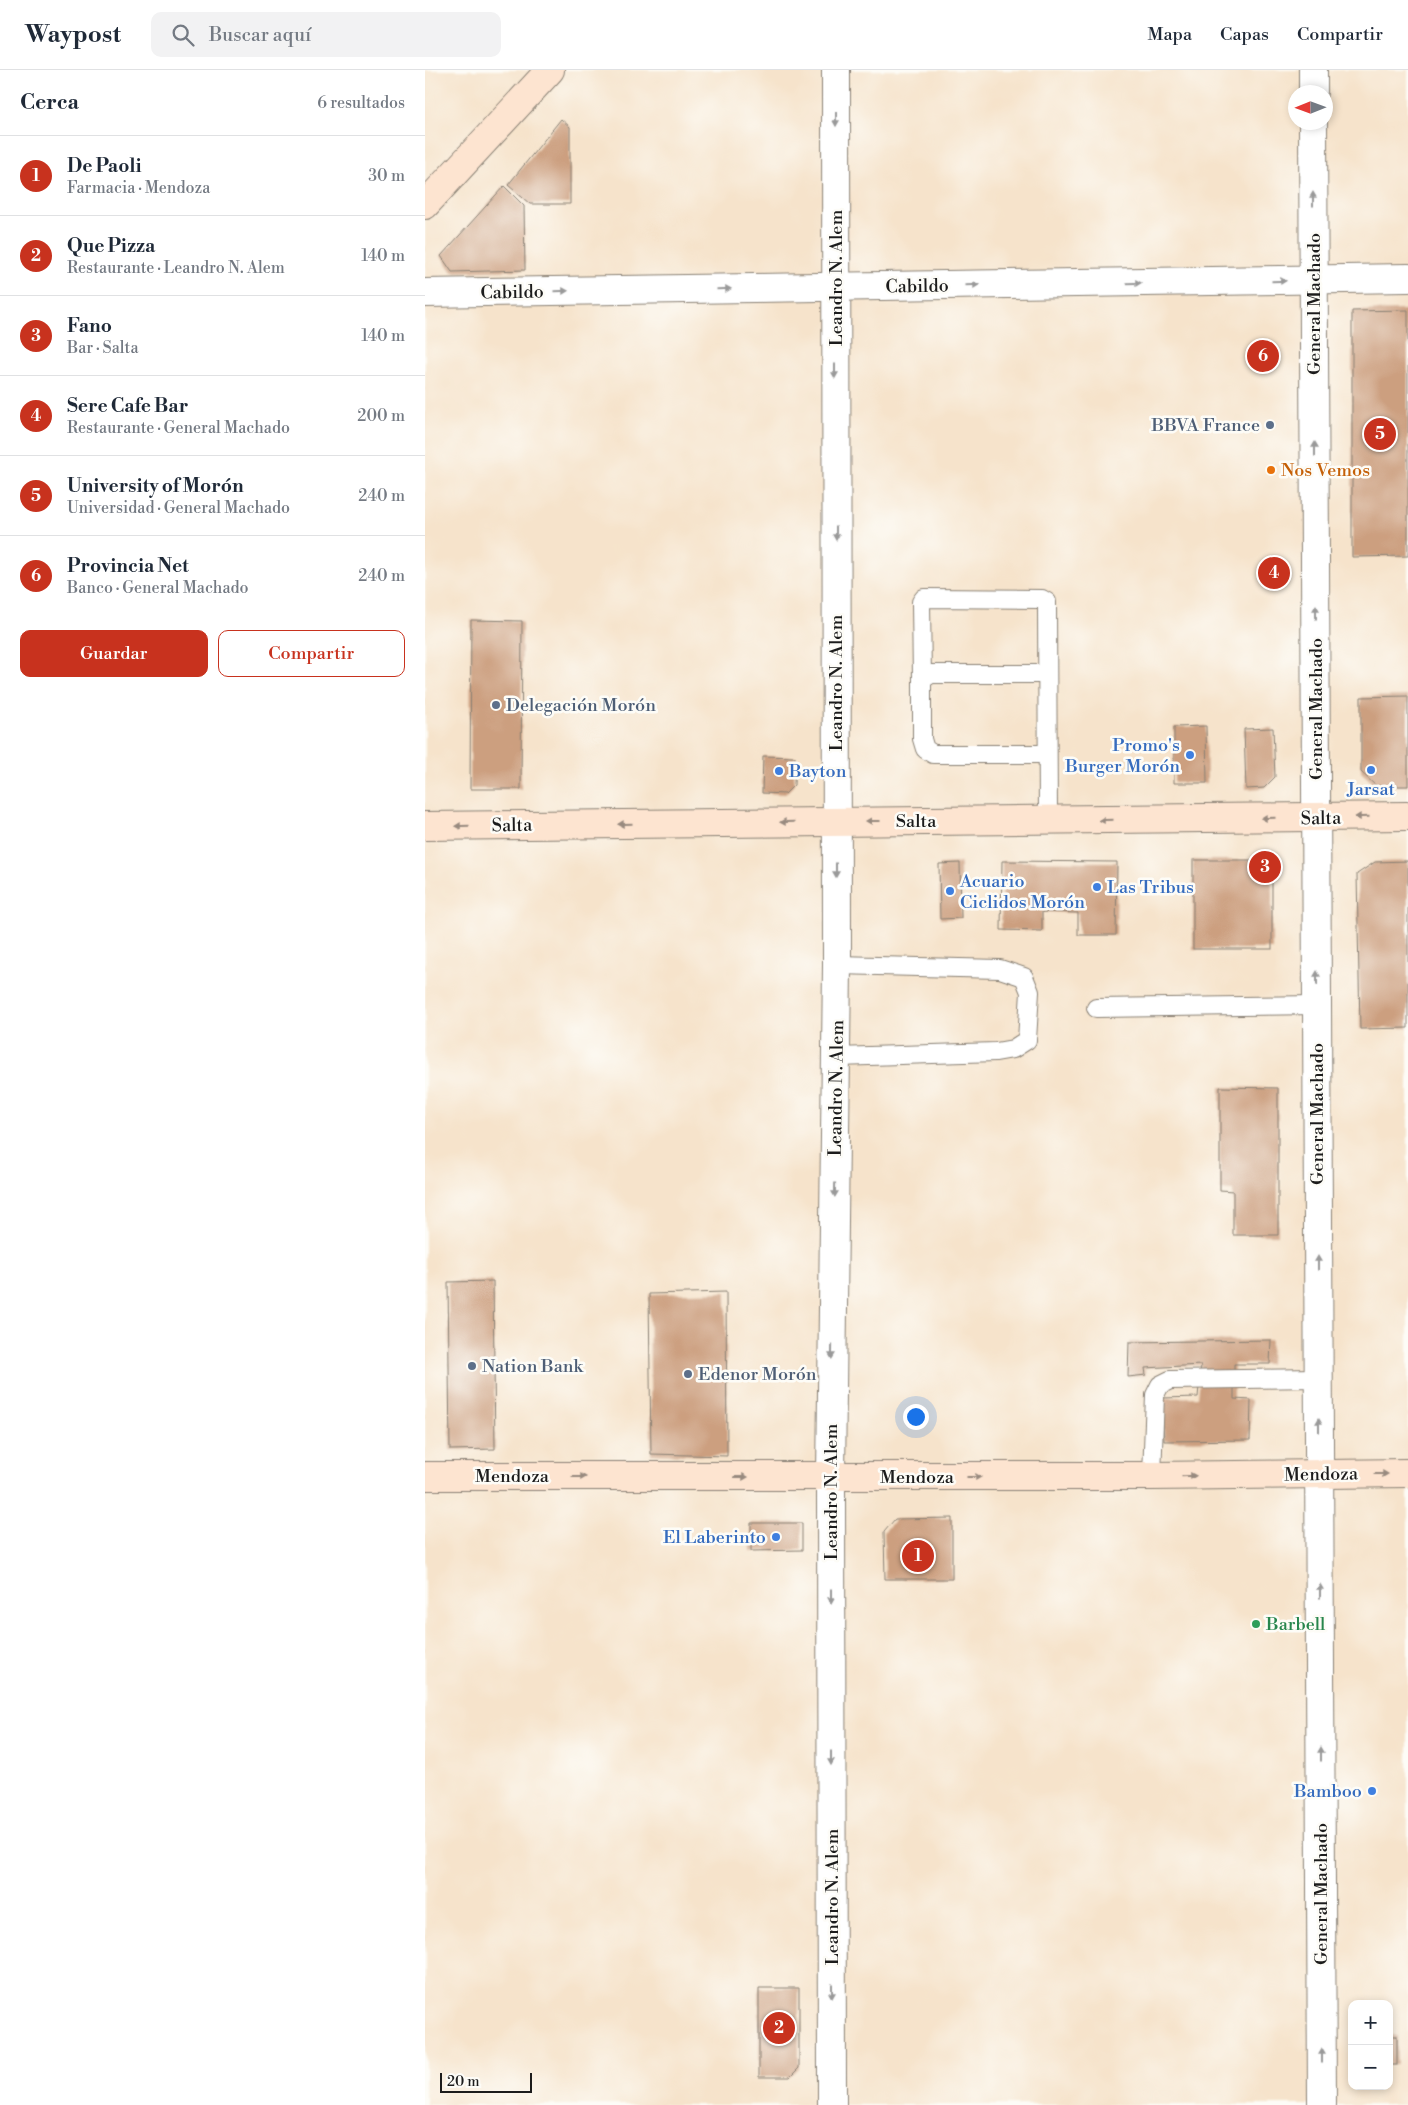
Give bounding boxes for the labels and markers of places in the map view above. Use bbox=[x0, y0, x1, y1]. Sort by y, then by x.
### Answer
pin: 6 bbox=[1247, 337, 1279, 375]
place label: BBVA France bbox=[1151, 414, 1260, 437]
pin: 5 bbox=[1364, 415, 1396, 453]
marker: BBVA France bbox=[1264, 419, 1276, 431]
place label: Nos Vemos bbox=[1281, 459, 1370, 482]
marker: Nos Vemos bbox=[1265, 464, 1277, 476]
pin: 4 bbox=[1258, 554, 1290, 592]
place label: Delegación Morón bbox=[506, 694, 656, 717]
marker: Delegación Morón bbox=[490, 699, 502, 711]
place label: Promo's Burger Morón bbox=[1064, 734, 1180, 778]
marker: Promo's Burger Morón bbox=[1184, 749, 1196, 761]
place label: Bayton bbox=[788, 760, 847, 783]
marker: Jarsat bbox=[1365, 764, 1377, 776]
marker: Bayton bbox=[773, 765, 785, 777]
place label: Jarsat bbox=[1346, 778, 1396, 801]
pin: 3 bbox=[1249, 848, 1281, 886]
place label: Acuario Ciclidos Morón bbox=[959, 870, 1085, 914]
place label: Las Tribus bbox=[1107, 876, 1194, 899]
marker: Las Tribus bbox=[1091, 881, 1103, 893]
marker: Acuario Ciclidos Morón bbox=[944, 885, 956, 897]
place label: Nation Bank bbox=[482, 1355, 585, 1378]
marker: Nation Bank bbox=[466, 1360, 478, 1372]
place label: Edenor Morón bbox=[698, 1363, 817, 1386]
marker: Edenor Morón bbox=[682, 1368, 694, 1380]
place label: El Laberinto bbox=[663, 1526, 766, 1549]
marker: El Laberinto bbox=[770, 1531, 782, 1543]
pin: 1 bbox=[902, 1537, 934, 1575]
place label: Barbell bbox=[1265, 1613, 1326, 1636]
marker: Barbell bbox=[1250, 1618, 1262, 1630]
place label: Bamboo bbox=[1293, 1780, 1362, 1803]
marker: Bamboo bbox=[1366, 1785, 1378, 1797]
pin: 2 bbox=[763, 2009, 795, 2047]

